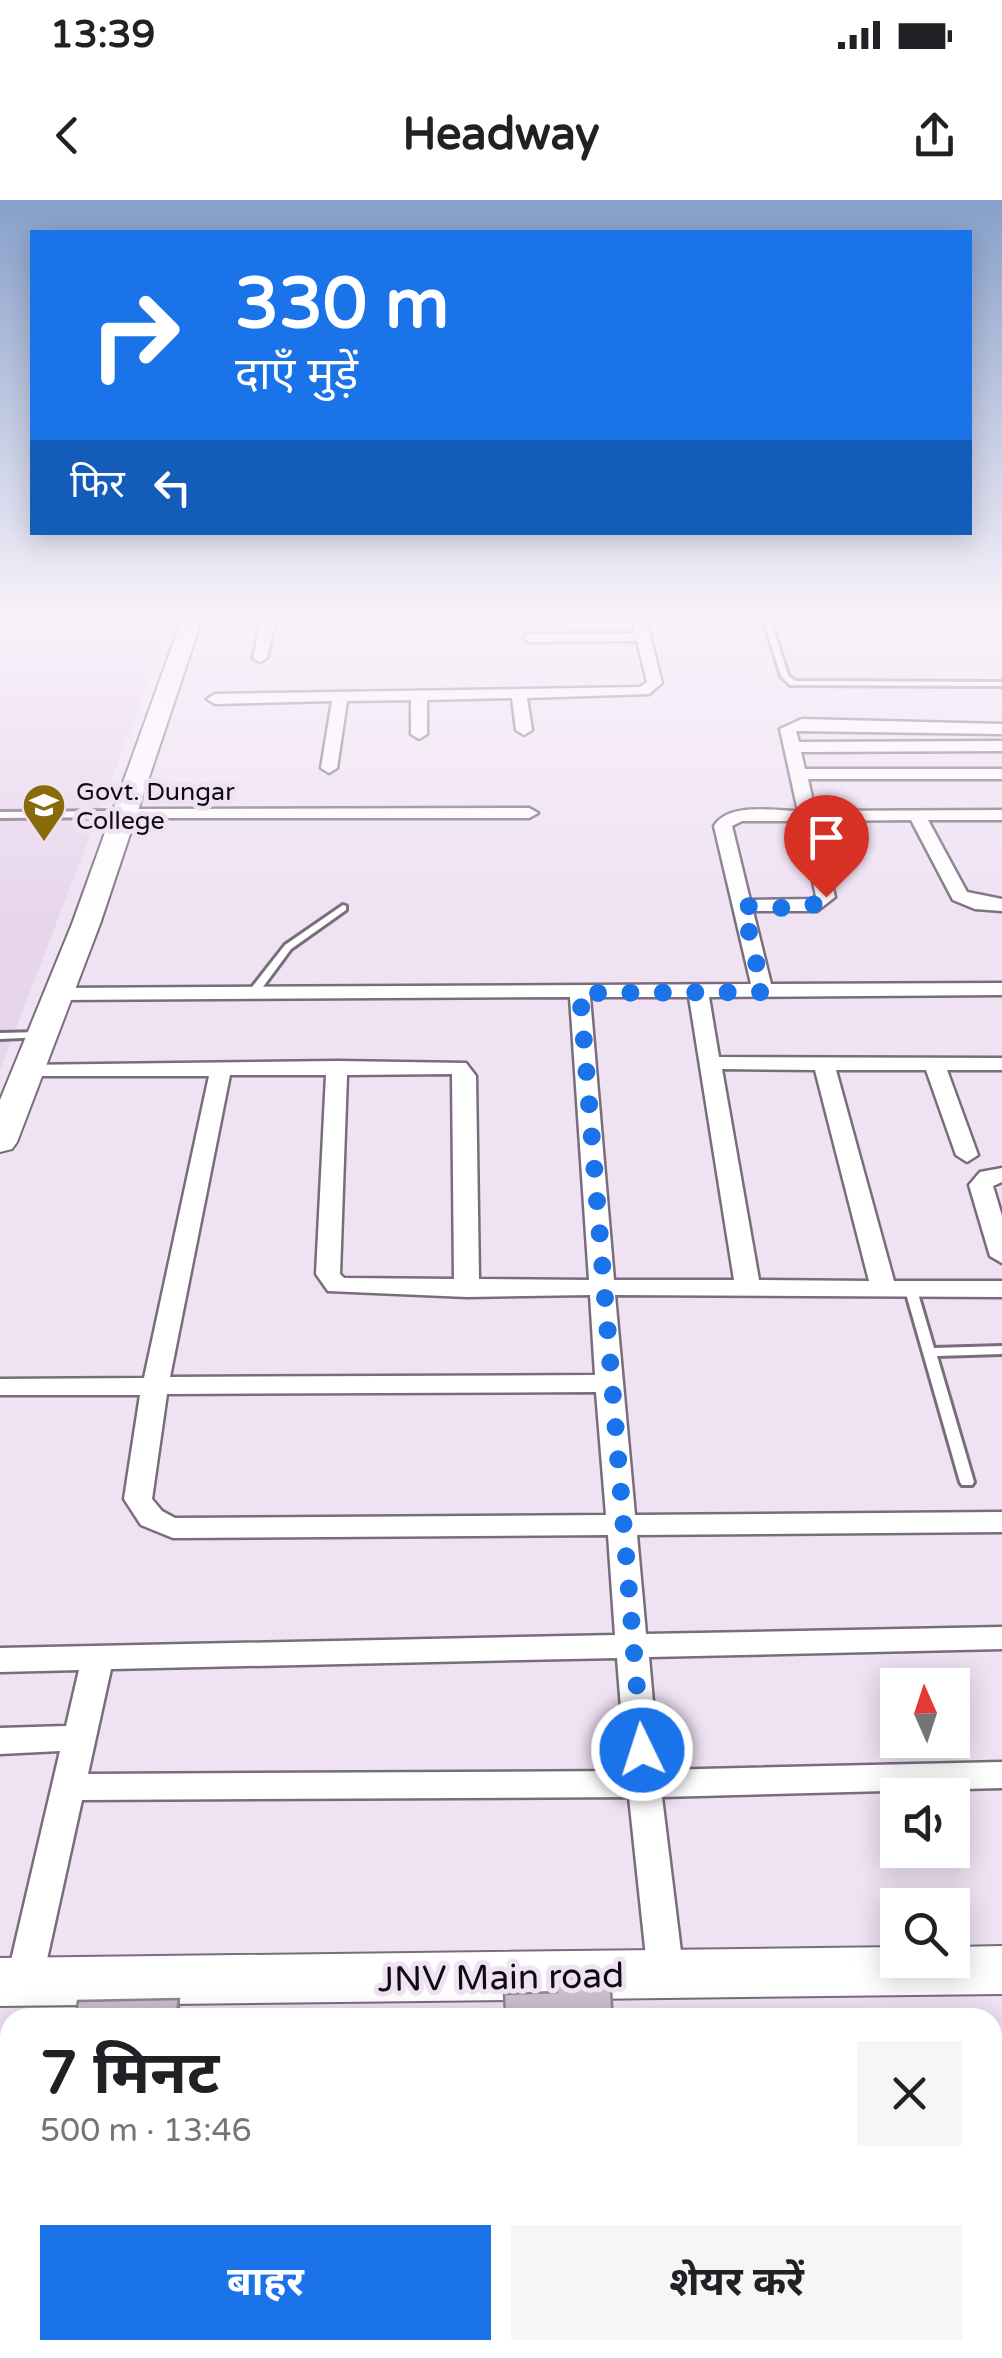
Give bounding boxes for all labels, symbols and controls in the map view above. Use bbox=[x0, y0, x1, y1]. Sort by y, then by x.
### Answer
text: 13:39 bbox=[50, 12, 155, 58]
icon: back bbox=[40, 108, 95, 163]
text: Headway bbox=[403, 108, 599, 162]
icon: share bbox=[907, 108, 962, 163]
text: 330 m bbox=[235, 263, 449, 347]
icon: right bbox=[70, 270, 200, 400]
text: दाएँ मुड़ें bbox=[235, 348, 358, 402]
icon: left bbox=[145, 460, 200, 515]
text: फिर bbox=[70, 462, 125, 508]
place label: Govt. Dungar College bbox=[76, 777, 235, 836]
school or university icon: Govt. Dungar College bbox=[21, 782, 67, 843]
pin bbox=[784, 795, 869, 898]
icon: arrive bbox=[799, 810, 854, 865]
north arrow bbox=[880, 1668, 970, 1758]
map controls bbox=[880, 1668, 970, 1978]
position arrow bbox=[590, 1698, 694, 1802]
button: sound bbox=[880, 1778, 970, 1868]
button: search bbox=[880, 1888, 970, 1978]
street label: JNV Main road bbox=[377, 1955, 625, 2001]
text: 7 मिनट bbox=[40, 2038, 219, 2110]
button: close bbox=[857, 2041, 962, 2146]
text: 500 m · 13:46 bbox=[40, 2112, 252, 2150]
button: बाहर bbox=[40, 2225, 491, 2340]
button: शेयर करें bbox=[511, 2225, 962, 2340]

